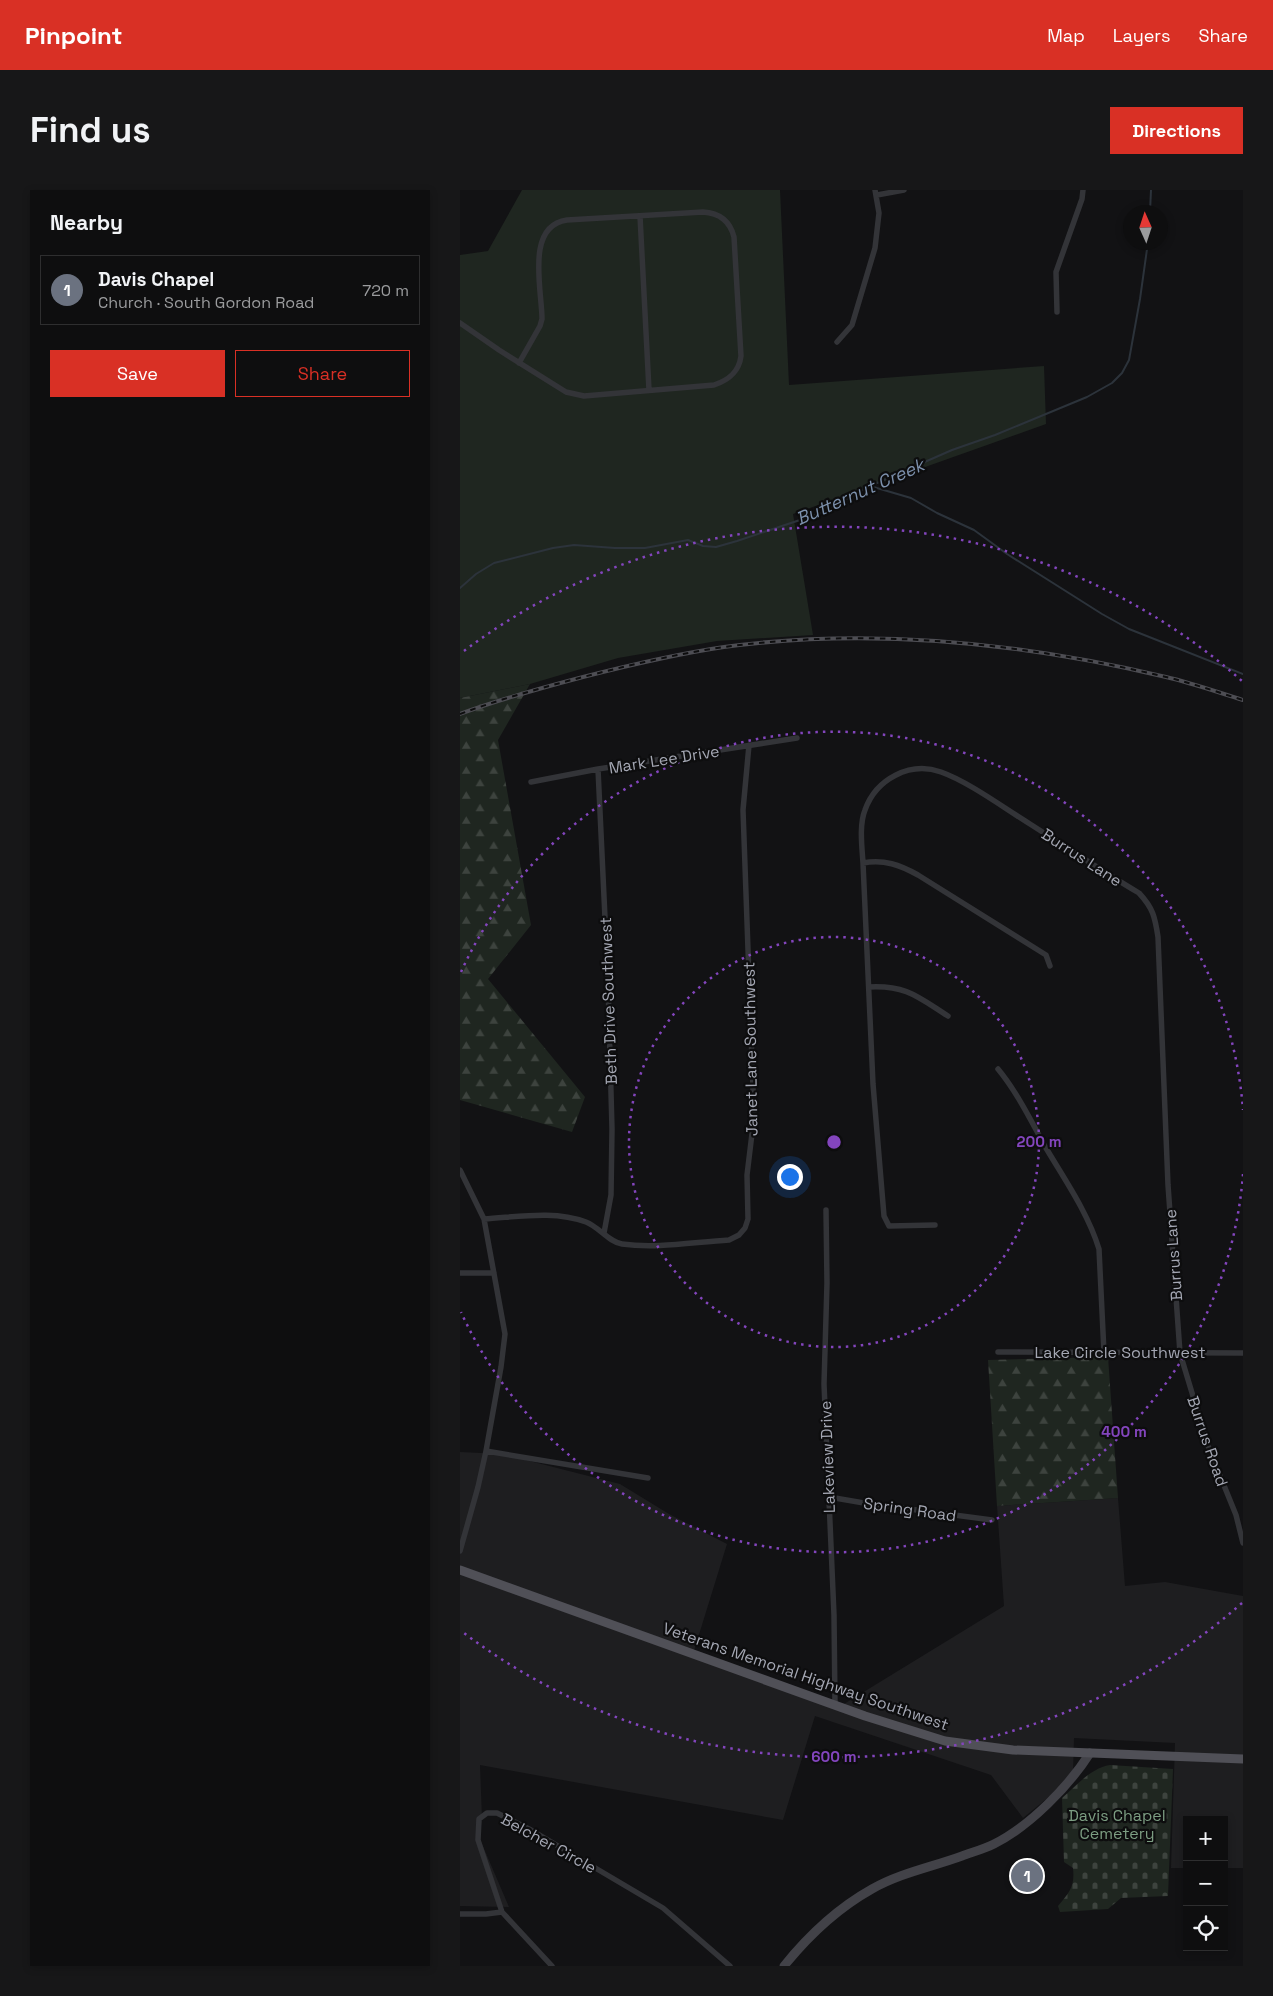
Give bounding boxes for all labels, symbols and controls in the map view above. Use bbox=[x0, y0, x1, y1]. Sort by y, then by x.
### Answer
text: Pinpoint bbox=[25, 20, 122, 51]
text: Map bbox=[1047, 24, 1085, 47]
text: Layers bbox=[1113, 24, 1170, 47]
text: Share bbox=[1198, 24, 1248, 47]
button: Directions bbox=[1110, 107, 1243, 154]
text: Find us bbox=[30, 108, 151, 152]
north arrow bbox=[1123, 205, 1168, 250]
text: Nearby bbox=[50, 209, 123, 236]
text: Davis Chapel bbox=[98, 267, 214, 292]
text: 1 bbox=[63, 280, 71, 301]
text: 720 m bbox=[362, 280, 409, 301]
text: Church · South Gordon Road bbox=[98, 292, 314, 313]
button: Save bbox=[50, 350, 225, 397]
button: Share bbox=[235, 350, 410, 397]
water label: Butternut Creek bbox=[792, 452, 930, 530]
street label: Mark Lee Drive bbox=[607, 740, 721, 779]
street label: Burrus Lane bbox=[1037, 824, 1126, 891]
street label: Beth Drive Southwest bbox=[595, 917, 622, 1085]
street label: Janet Lane Southwest bbox=[738, 962, 763, 1136]
text: 200 m bbox=[1017, 1132, 1061, 1151]
centre of rings bbox=[825, 1133, 843, 1151]
your location bbox=[777, 1164, 803, 1190]
street label: Burrus Lane bbox=[1160, 1208, 1187, 1302]
street label: Lake Circle Southwest bbox=[1034, 1342, 1206, 1363]
street label: Burrus Road bbox=[1182, 1393, 1233, 1489]
street label: Lakeview Drive bbox=[815, 1400, 840, 1514]
text: 400 m bbox=[1101, 1422, 1147, 1441]
street label: Spring Road bbox=[862, 1493, 958, 1526]
street label: Veterans Memorial Highway Southwest bbox=[660, 1618, 951, 1735]
text: 600 m bbox=[811, 1747, 857, 1766]
park label: Davis Chapel Cemetery bbox=[1068, 1805, 1166, 1844]
street label: Belcher Circle bbox=[497, 1809, 600, 1878]
map controls bbox=[1183, 1816, 1228, 1951]
button: + bbox=[1183, 1816, 1228, 1861]
pin: 1 bbox=[1011, 1857, 1043, 1895]
button: − bbox=[1183, 1861, 1228, 1906]
button: locate bbox=[1183, 1906, 1228, 1951]

